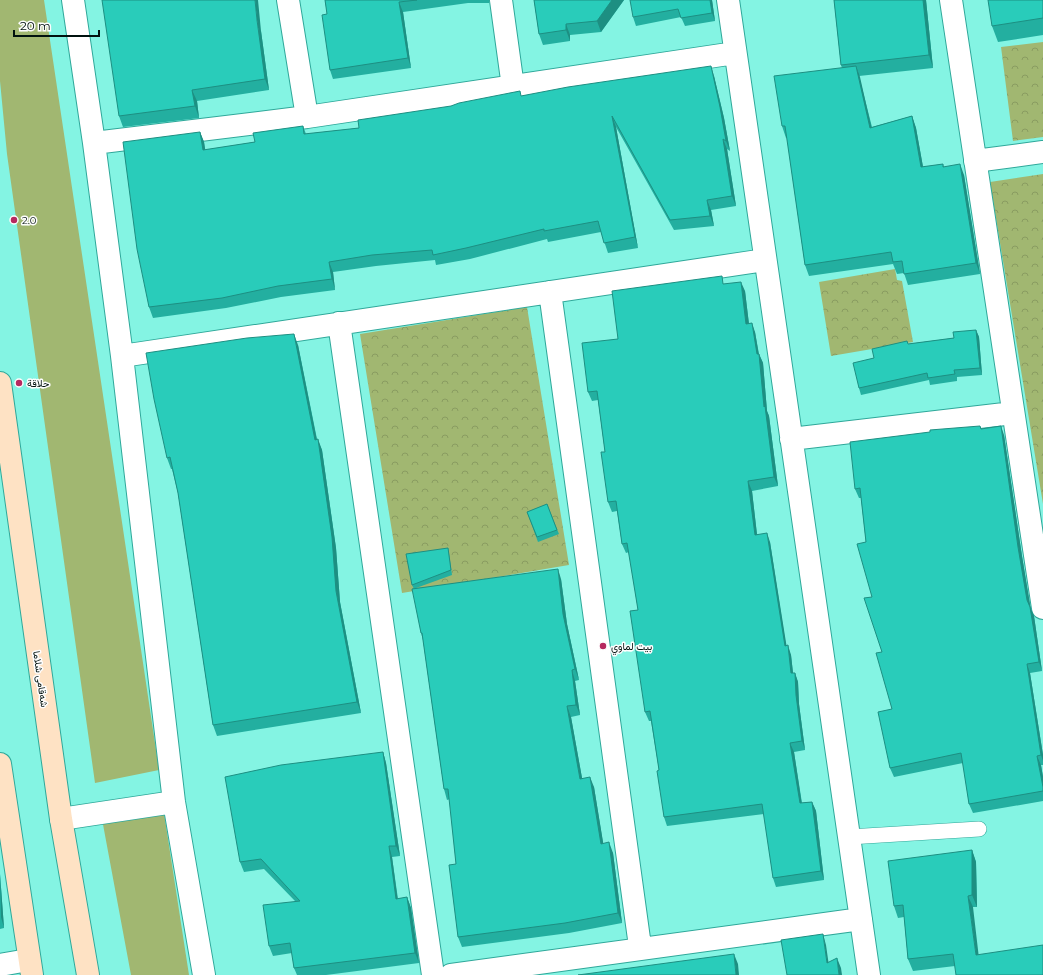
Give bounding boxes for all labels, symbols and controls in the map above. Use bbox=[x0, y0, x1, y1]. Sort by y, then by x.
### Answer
scale bar bbox=[14, 12, 99, 38]
text: 20 m bbox=[20, 18, 51, 33]
place label: 2.0 bbox=[22, 214, 37, 227]
marker: 2.0 bbox=[9, 215, 19, 225]
place label: حلاقة bbox=[27, 377, 50, 390]
marker: حلاقة bbox=[14, 378, 24, 388]
place label: بيت لماوي bbox=[611, 640, 652, 655]
marker: بيت لماوي bbox=[598, 641, 608, 651]
street label: شەقامی شلاما bbox=[30, 650, 51, 708]

